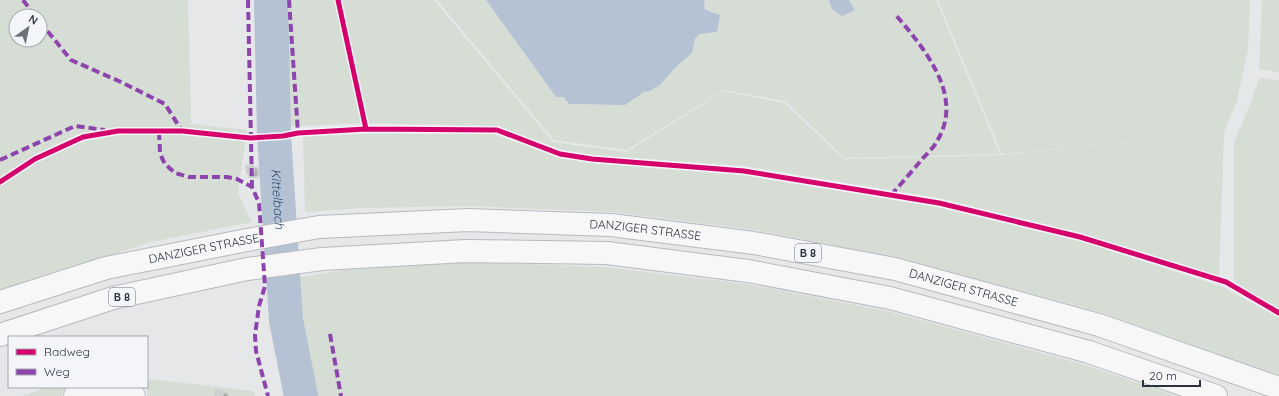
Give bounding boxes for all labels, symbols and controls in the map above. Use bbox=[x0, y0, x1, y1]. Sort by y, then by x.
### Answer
north arrow bbox=[8, 8, 48, 48]
text: N bbox=[26, 12, 41, 28]
water label: Kittelbach bbox=[268, 168, 288, 230]
street label: DANZIGER STRASSE bbox=[589, 216, 702, 243]
street label: DANZIGER STRASSE bbox=[147, 230, 260, 266]
road number: B 8 bbox=[795, 244, 821, 262]
street label: DANZIGER STRASSE bbox=[907, 265, 1020, 309]
road number: B 8 bbox=[109, 288, 135, 306]
legend bbox=[8, 336, 148, 388]
text: Radweg bbox=[44, 344, 90, 359]
scale bar bbox=[1143, 362, 1200, 388]
text: Weg bbox=[44, 364, 70, 379]
text: 20 m bbox=[1149, 368, 1177, 383]

